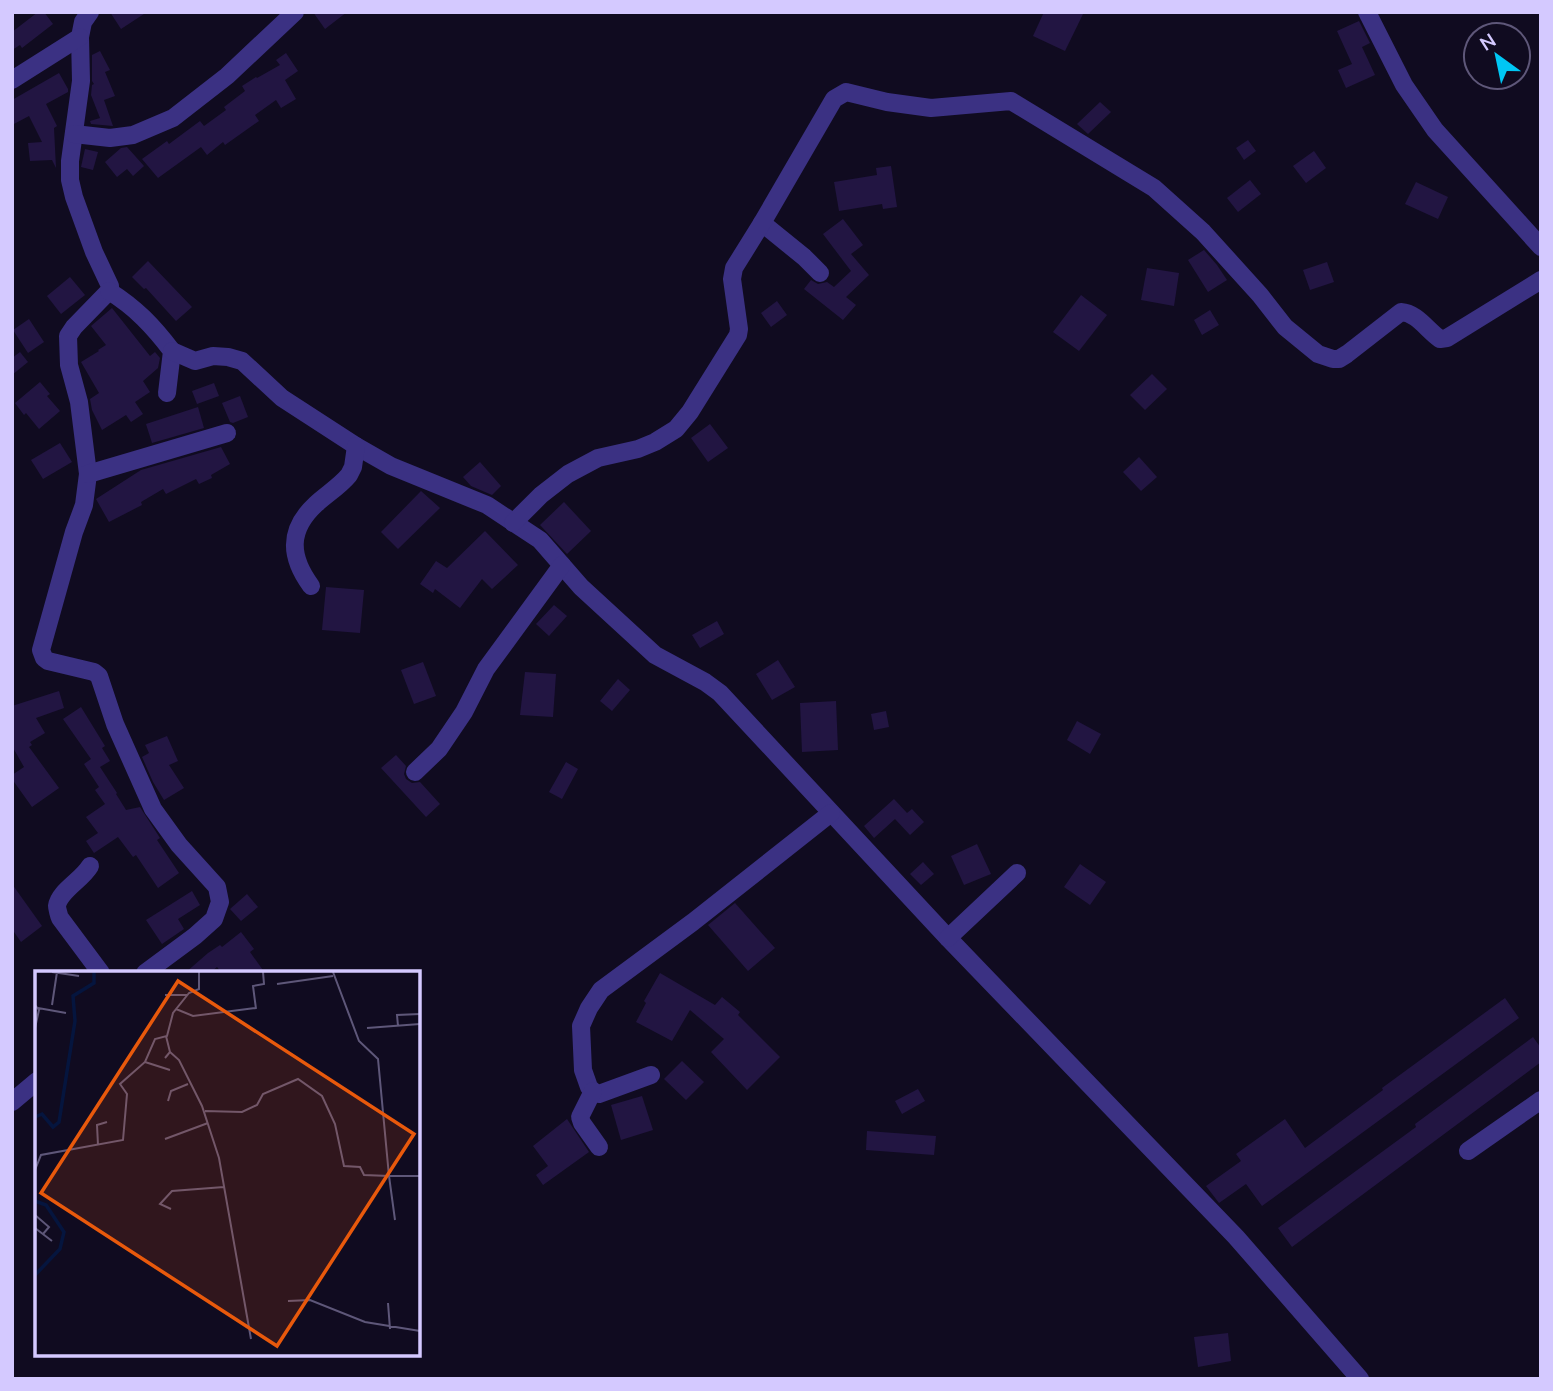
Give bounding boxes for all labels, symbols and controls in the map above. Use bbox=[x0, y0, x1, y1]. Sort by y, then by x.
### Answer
north arrow bbox=[1462, 21, 1532, 91]
text: N bbox=[1475, 28, 1501, 57]
inset map bbox=[35, 971, 420, 1356]

